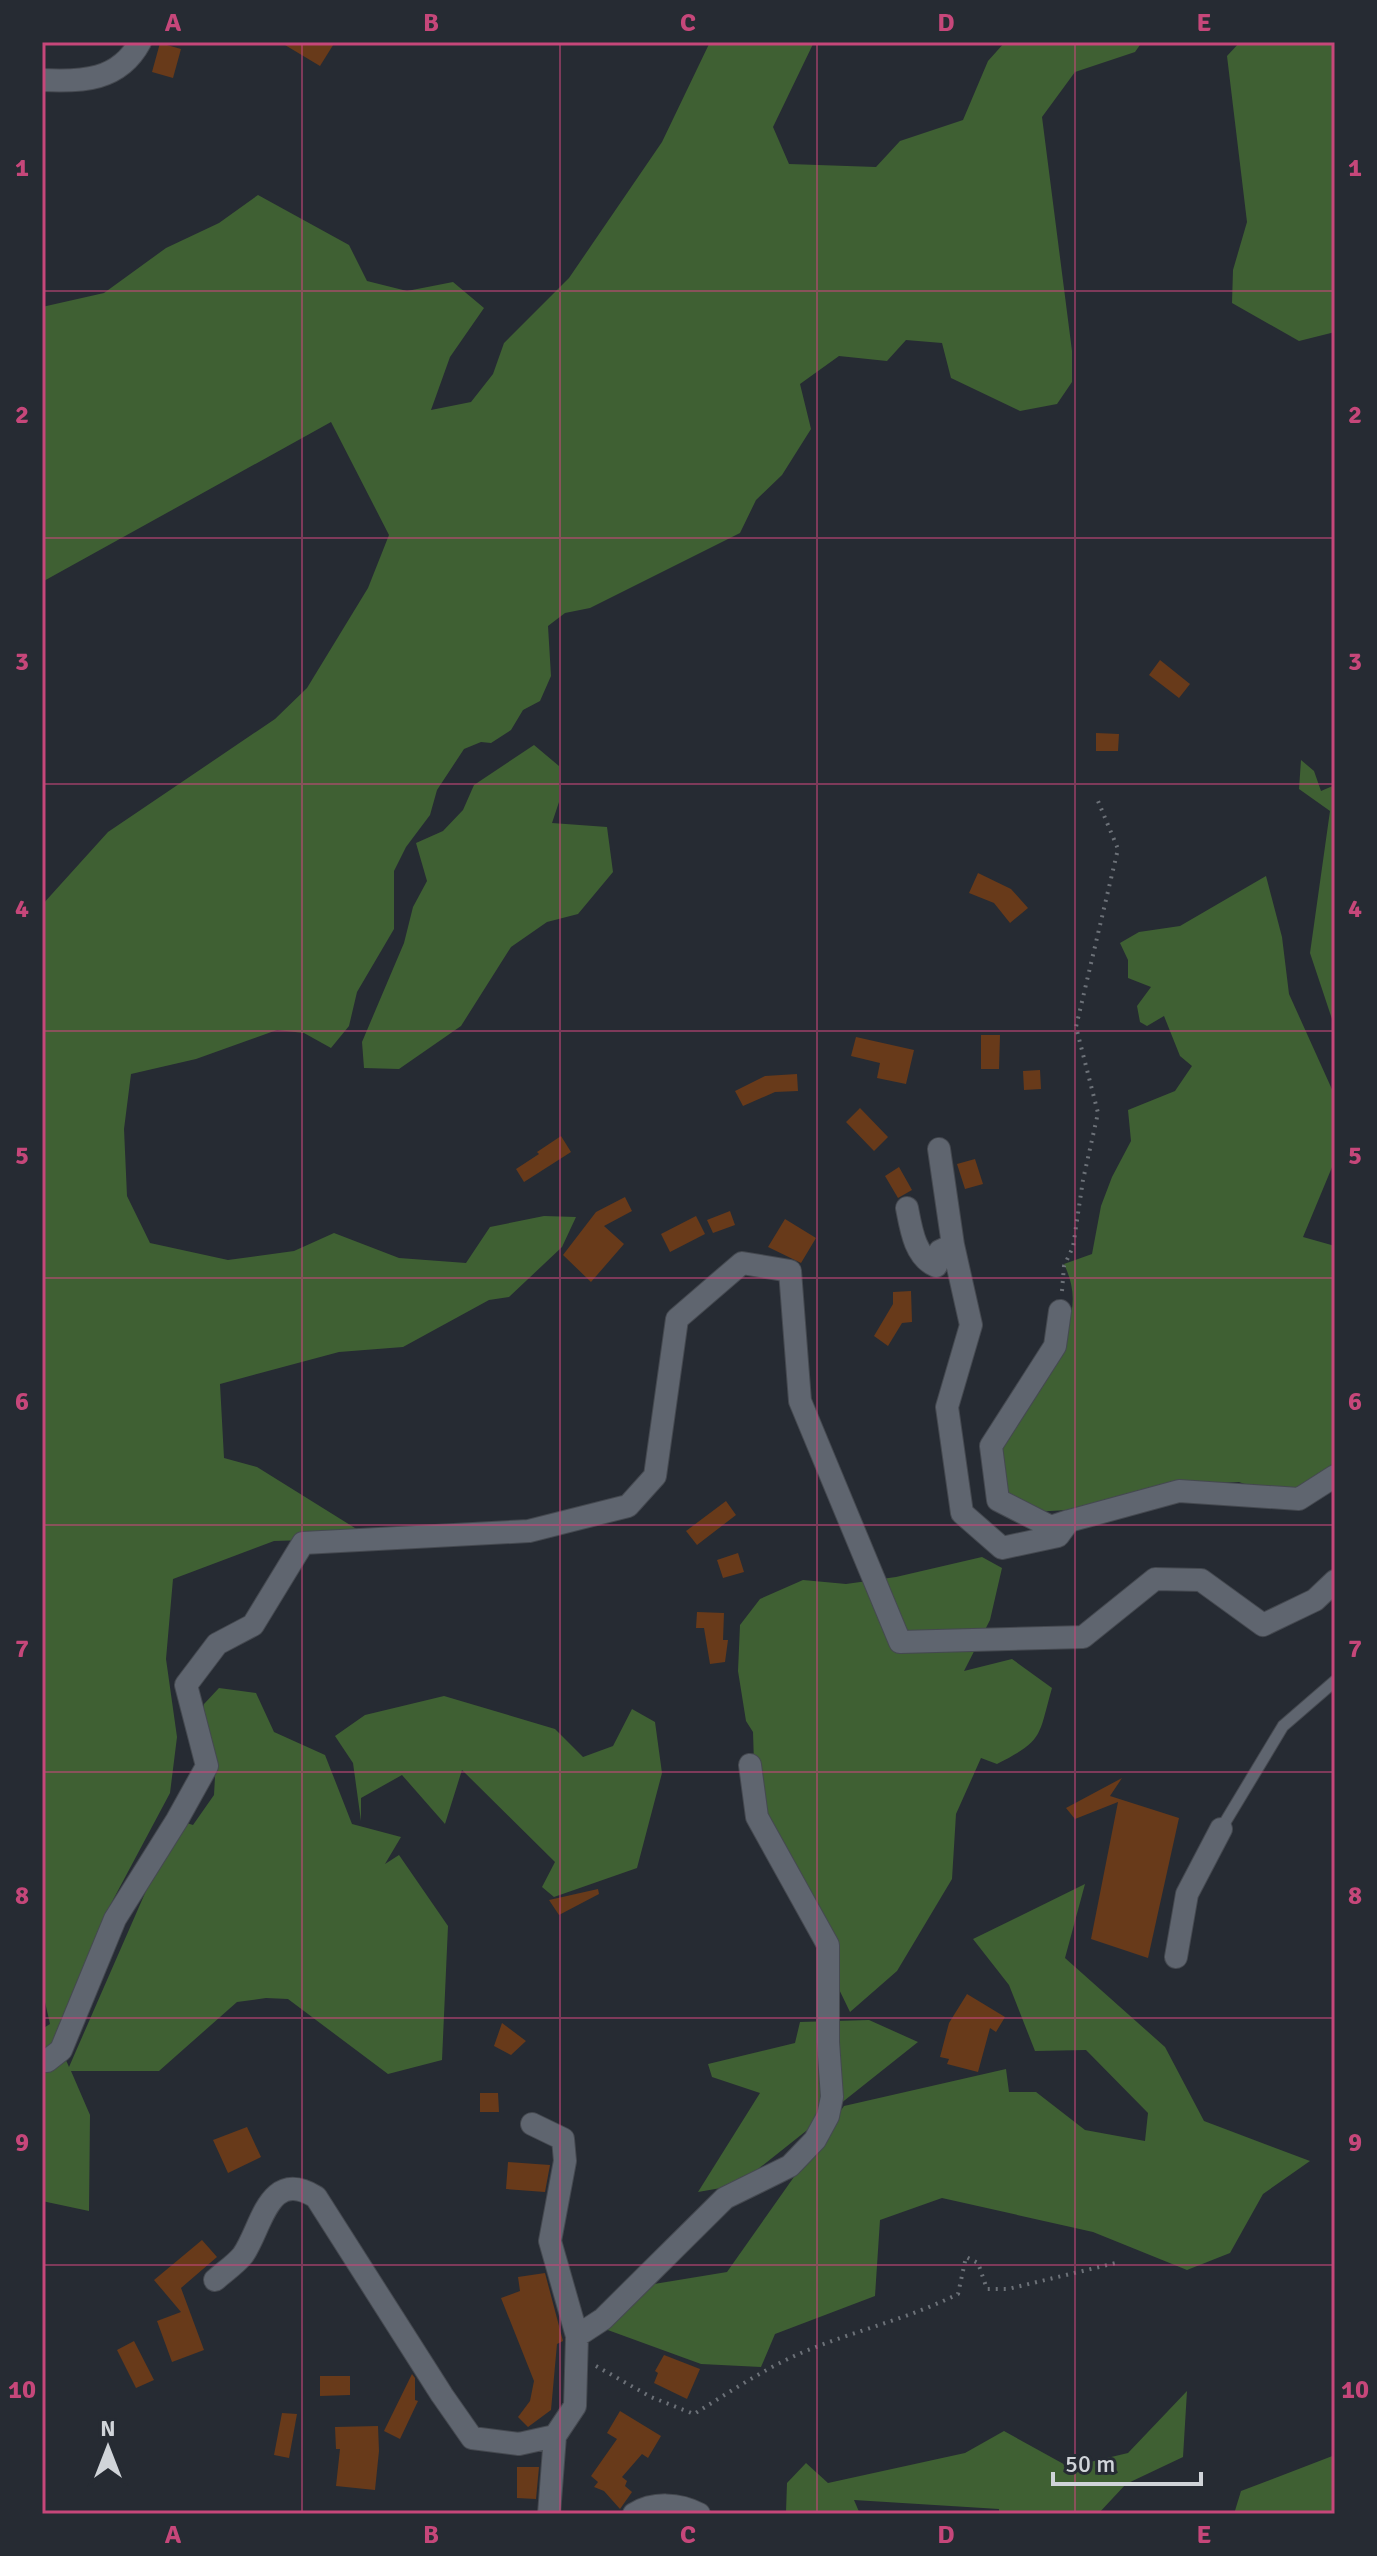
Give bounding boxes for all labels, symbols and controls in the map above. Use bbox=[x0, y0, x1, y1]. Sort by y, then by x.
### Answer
text: A bbox=[165, 7, 182, 39]
text: B bbox=[423, 7, 439, 39]
text: C bbox=[680, 7, 696, 39]
text: D bbox=[937, 7, 955, 39]
text: E bbox=[1197, 7, 1211, 39]
text: 1 bbox=[15, 152, 29, 184]
text: 1 bbox=[1348, 152, 1362, 184]
text: 2 bbox=[15, 399, 29, 431]
text: 2 bbox=[1348, 399, 1362, 431]
text: 3 bbox=[15, 646, 29, 678]
text: 3 bbox=[1348, 646, 1362, 678]
text: 4 bbox=[15, 893, 29, 925]
text: 4 bbox=[1348, 893, 1362, 925]
text: 5 bbox=[15, 1140, 29, 1172]
text: 5 bbox=[1348, 1140, 1362, 1172]
text: 6 bbox=[15, 1386, 29, 1418]
text: 6 bbox=[1348, 1386, 1362, 1418]
text: 7 bbox=[15, 1633, 29, 1665]
text: 7 bbox=[1348, 1633, 1362, 1665]
text: 8 bbox=[15, 1880, 29, 1912]
text: 8 bbox=[1348, 1880, 1362, 1912]
text: 9 bbox=[15, 2127, 29, 2159]
text: 9 bbox=[1348, 2127, 1362, 2159]
text: 10 bbox=[8, 2374, 36, 2406]
text: 10 bbox=[1341, 2374, 1369, 2406]
north arrow bbox=[68, 2408, 148, 2488]
text: N bbox=[100, 2415, 116, 2442]
scale bar bbox=[1053, 2436, 1201, 2486]
text: 50 m bbox=[1065, 2449, 1115, 2479]
text: A bbox=[165, 2519, 182, 2551]
text: B bbox=[423, 2519, 439, 2551]
text: C bbox=[680, 2519, 696, 2551]
text: D bbox=[937, 2519, 955, 2551]
text: E bbox=[1197, 2519, 1211, 2551]

